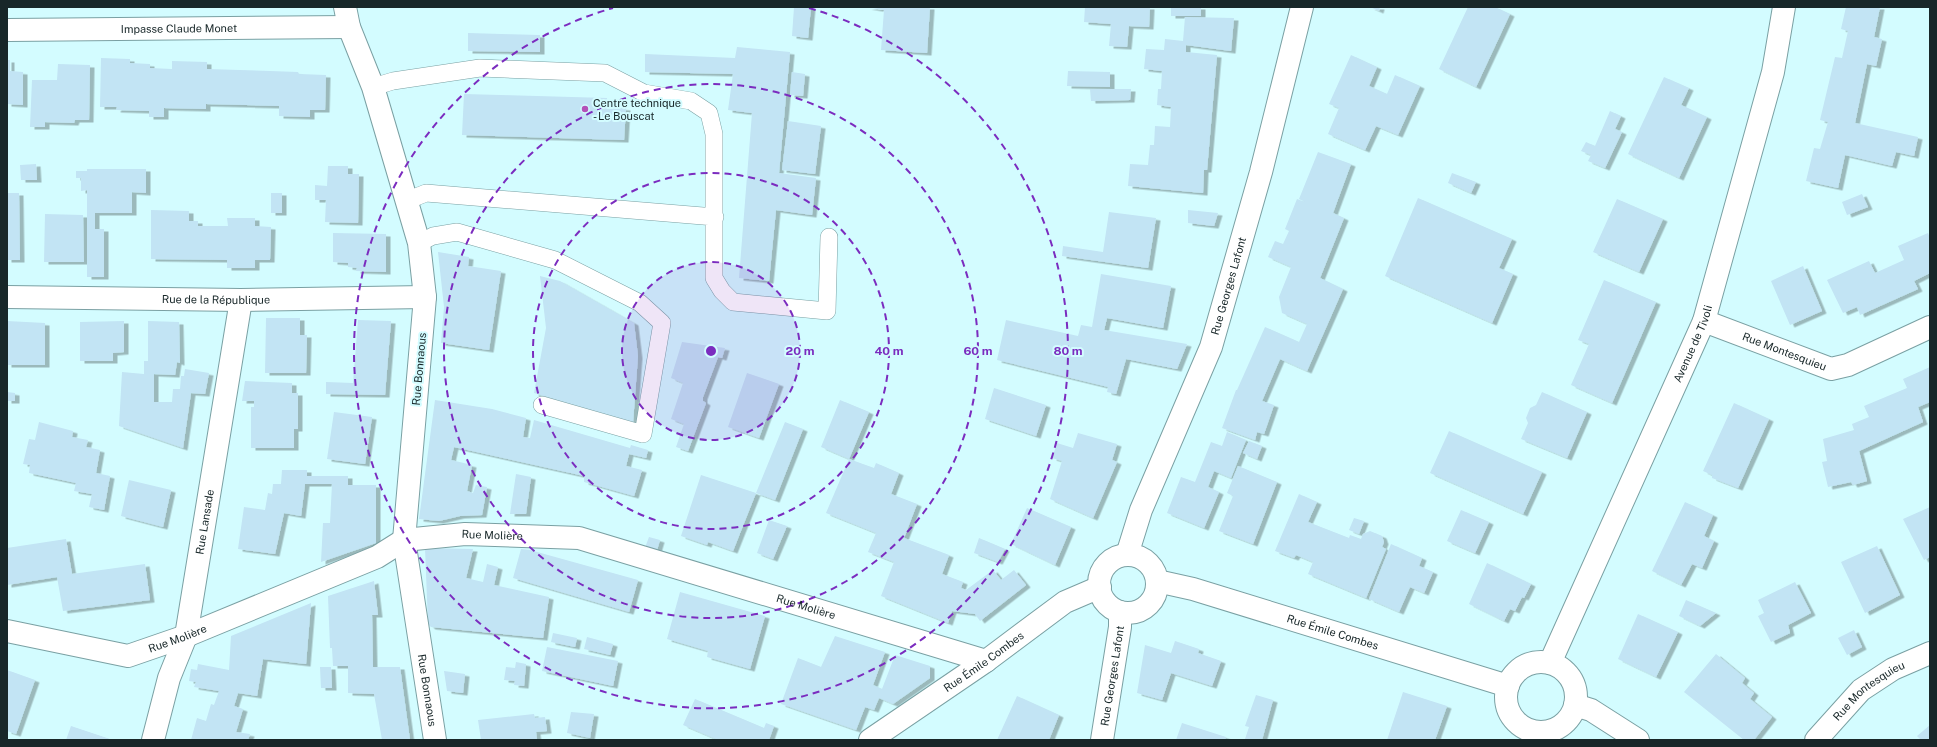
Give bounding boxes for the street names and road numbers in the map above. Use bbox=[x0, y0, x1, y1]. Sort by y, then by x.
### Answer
street label: Impasse Claude Monet bbox=[121, 22, 237, 35]
street label: Rue Georges Lafont bbox=[1209, 236, 1248, 336]
street label: Rue de la République bbox=[162, 293, 270, 306]
street label: Avenue de Tivoli bbox=[1671, 304, 1714, 384]
street label: Rue Montesquieu bbox=[1741, 330, 1828, 373]
street label: Rue Bonnaous bbox=[410, 332, 428, 406]
street label: Rue Lansade bbox=[193, 488, 216, 555]
street label: Rue Molière bbox=[461, 528, 523, 542]
street label: Rue Molière bbox=[775, 592, 837, 621]
street label: Rue Émile Combes bbox=[1285, 612, 1380, 652]
street label: Rue Molière bbox=[147, 622, 208, 655]
street label: Rue Georges Lafont bbox=[1098, 625, 1126, 727]
street label: Rue Émile Combes bbox=[941, 629, 1026, 694]
street label: Rue Bonnaous bbox=[416, 653, 439, 728]
street label: Rue Montesquieu bbox=[1831, 659, 1906, 723]

